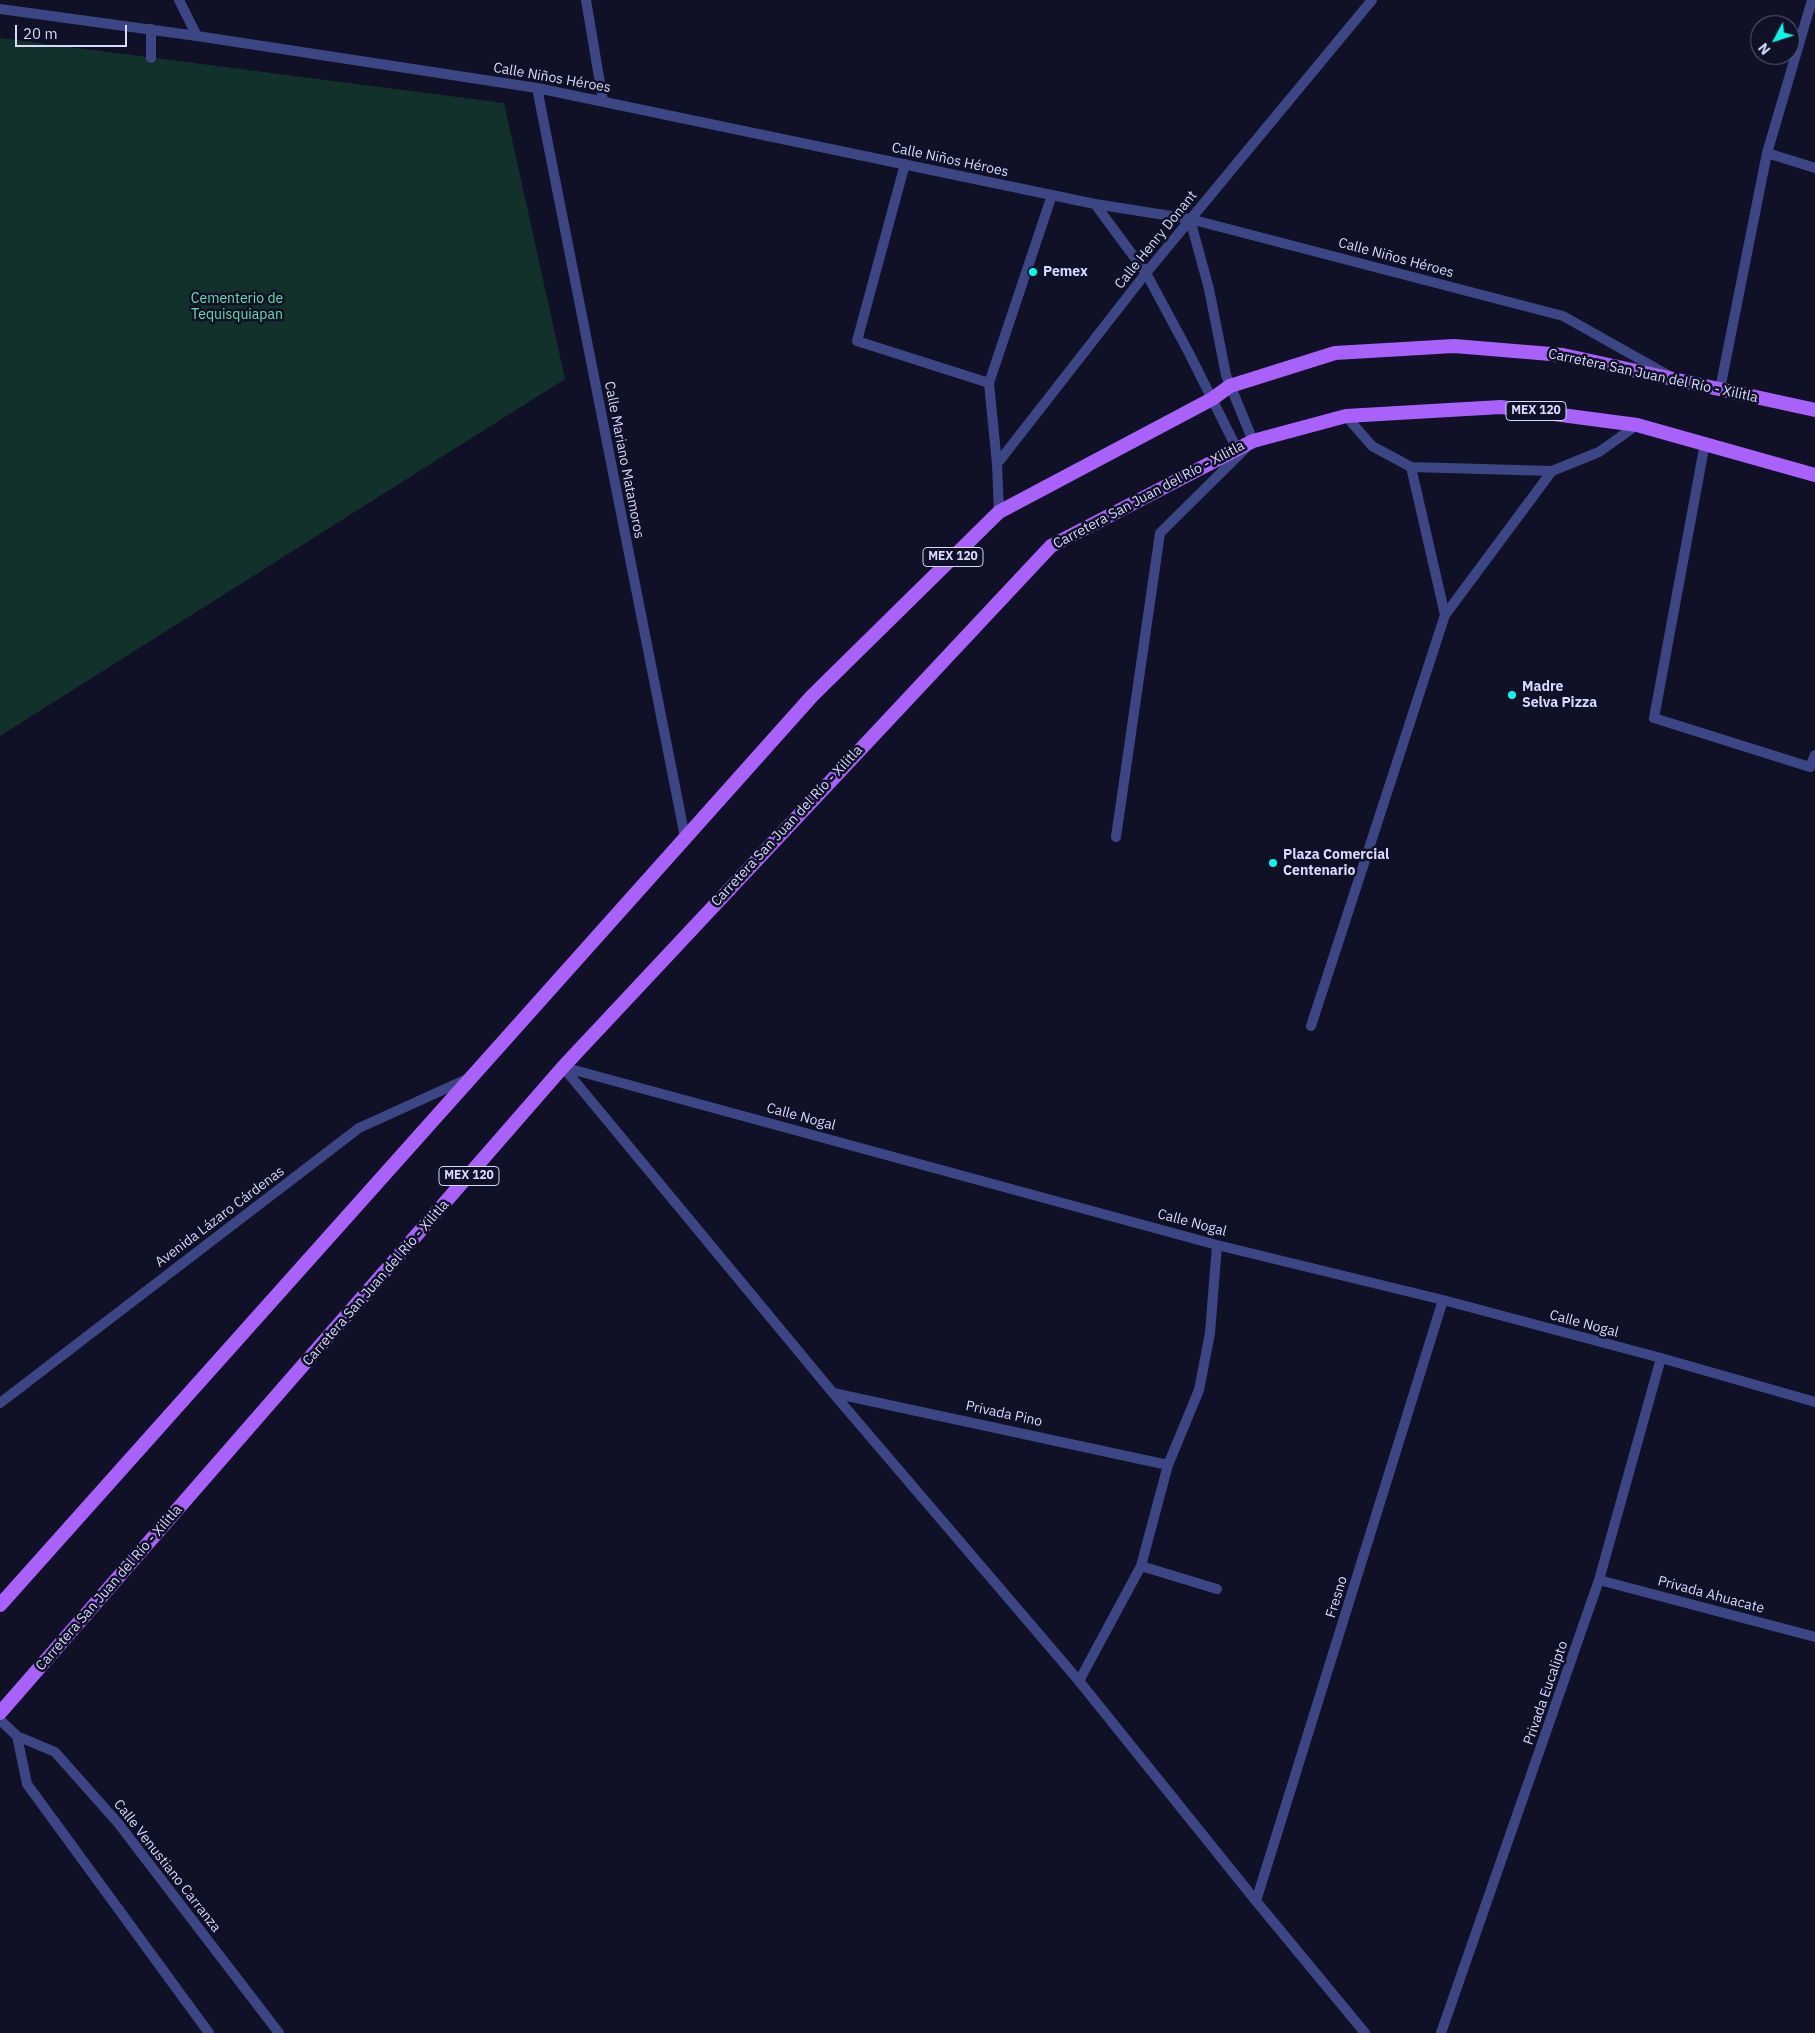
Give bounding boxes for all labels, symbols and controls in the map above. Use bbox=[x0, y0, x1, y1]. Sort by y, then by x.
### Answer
scale bar bbox=[18, 15, 130, 47]
north arrow bbox=[1750, 15, 1800, 65]
text: 20 m bbox=[23, 24, 58, 43]
text: N bbox=[1754, 39, 1774, 59]
street label: Calle Niños Héroes bbox=[492, 59, 612, 97]
street label: Calle Niños Héroes bbox=[890, 139, 1010, 181]
street label: Calle Henry Donant bbox=[1111, 188, 1201, 292]
street label: Calle Niños Héroes bbox=[1336, 234, 1456, 282]
place label: Pemex bbox=[1043, 264, 1088, 280]
marker: Pemex bbox=[1027, 266, 1039, 278]
park label: Cementerio de Tequisquiapan bbox=[191, 291, 283, 324]
street label: Carretera San Juan del Río - Xilitla bbox=[1547, 346, 1759, 406]
street label: Calle Mariano Matamoros bbox=[601, 380, 647, 540]
road number: MEX 120 bbox=[1506, 402, 1566, 421]
street label: Carretera San Juan del Río - Xilitla bbox=[1051, 437, 1247, 553]
road number: MEX 120 bbox=[923, 548, 983, 566]
place label: Madre Selva Pizza bbox=[1522, 679, 1597, 712]
marker: Madre Selva Pizza bbox=[1506, 689, 1518, 701]
street label: Carretera San Juan del Río - Xilitla bbox=[708, 742, 866, 910]
place label: Plaza Comercial Centenario bbox=[1283, 847, 1389, 880]
marker: Plaza Comercial Centenario bbox=[1267, 857, 1279, 869]
street label: Calle Nogal bbox=[764, 1100, 838, 1134]
street label: Avenida Lázaro Cárdenas bbox=[152, 1163, 288, 1271]
road number: MEX 120 bbox=[439, 1166, 499, 1186]
street label: Carretera San Juan del Río - Xilitla bbox=[299, 1197, 453, 1369]
street label: Calle Nogal bbox=[1155, 1206, 1229, 1240]
street label: Calle Nogal bbox=[1547, 1307, 1621, 1341]
street label: Privada Pino bbox=[964, 1398, 1044, 1430]
street label: Carretera San Juan del Río - Xilitla bbox=[32, 1502, 186, 1674]
street label: Privada Ahuacate bbox=[1656, 1573, 1766, 1617]
street label: Fresno bbox=[1323, 1574, 1351, 1620]
street label: Privada Eucalipto bbox=[1520, 1639, 1572, 1747]
street label: Calle Venustiano Carranza bbox=[110, 1796, 224, 1936]

